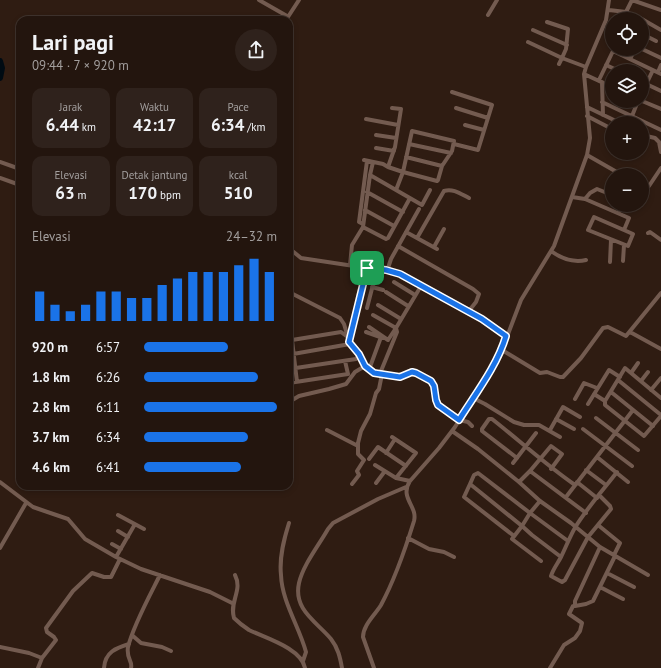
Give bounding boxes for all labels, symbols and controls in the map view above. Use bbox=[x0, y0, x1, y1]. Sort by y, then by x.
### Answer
map controls bbox=[605, 12, 649, 212]
button: locate bbox=[605, 12, 649, 56]
text: Lari pagi bbox=[32, 28, 114, 56]
button: share bbox=[235, 29, 277, 71]
text: 09:44 · 7 × 920 m bbox=[32, 57, 129, 74]
button: layers bbox=[605, 64, 649, 108]
text: Jarak bbox=[59, 100, 82, 114]
text: Waktu bbox=[140, 100, 169, 114]
text: Pace bbox=[227, 100, 249, 114]
text: 6.44 bbox=[46, 114, 79, 136]
text: 42:17 bbox=[133, 114, 176, 136]
text: 6:34 bbox=[211, 114, 244, 136]
button: + bbox=[605, 116, 649, 160]
text: km bbox=[79, 120, 96, 134]
text: /km bbox=[244, 120, 265, 134]
text: Elevasi bbox=[54, 168, 87, 182]
text: Detak jantung bbox=[122, 168, 187, 182]
text: kcal bbox=[229, 168, 248, 182]
button: − bbox=[605, 168, 649, 212]
text: 63 bbox=[55, 182, 75, 204]
text: 170 bbox=[128, 182, 157, 204]
text: 510 bbox=[224, 182, 253, 204]
text: m bbox=[75, 188, 86, 202]
text: bpm bbox=[157, 188, 181, 202]
text: Elevasi bbox=[32, 228, 71, 245]
text: 24–32 m bbox=[226, 228, 277, 245]
pin bbox=[350, 251, 384, 285]
icon: arrive bbox=[356, 257, 378, 279]
text: 920 m bbox=[32, 339, 68, 356]
text: 6:57 bbox=[96, 339, 120, 356]
text: 1.8 km bbox=[32, 369, 70, 386]
text: 6:26 bbox=[96, 369, 120, 386]
text: 2.8 km bbox=[32, 399, 70, 416]
text: 6:11 bbox=[96, 399, 120, 416]
text: 3.7 km bbox=[32, 429, 69, 446]
text: 6:34 bbox=[96, 429, 120, 446]
text: 4.6 km bbox=[32, 459, 70, 476]
text: 6:41 bbox=[96, 459, 120, 476]

